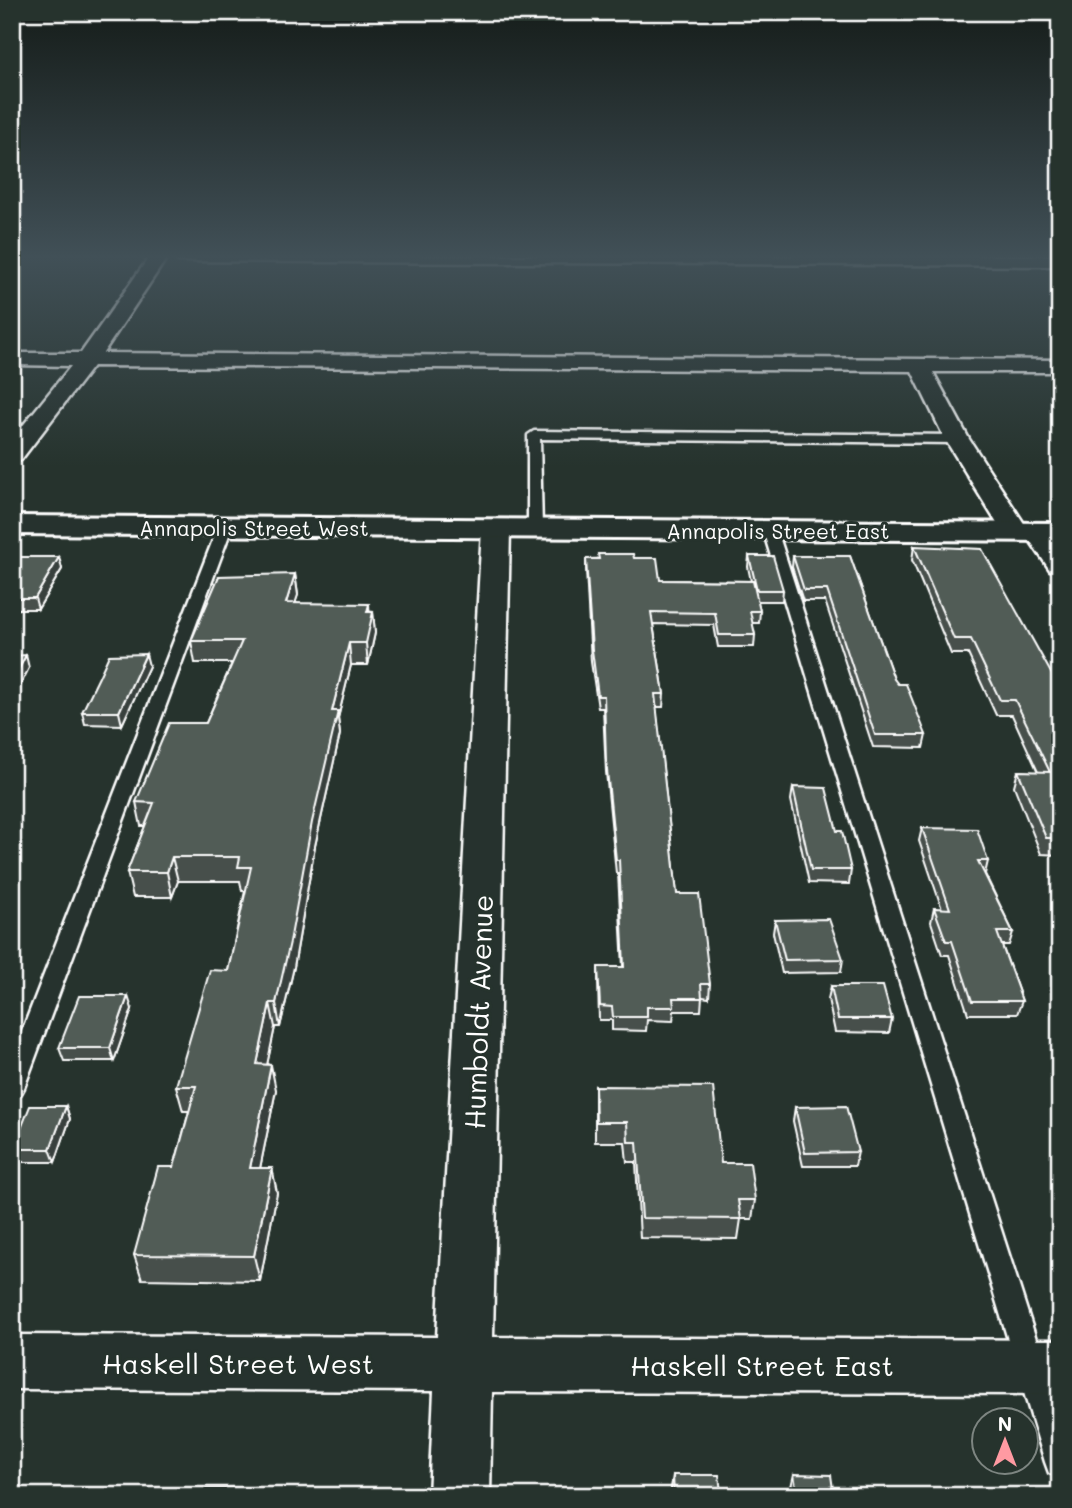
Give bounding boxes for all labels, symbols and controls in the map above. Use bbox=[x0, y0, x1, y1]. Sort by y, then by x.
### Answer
street label: Annapolis Street West bbox=[139, 514, 369, 541]
street label: Annapolis Street East bbox=[666, 517, 890, 544]
street label: Humboldt Avenue bbox=[456, 894, 500, 1130]
street label: Haskell Street West bbox=[102, 1345, 374, 1381]
street label: Haskell Street East bbox=[630, 1347, 894, 1383]
north arrow bbox=[970, 1406, 1040, 1476]
text: N bbox=[998, 1411, 1012, 1436]

